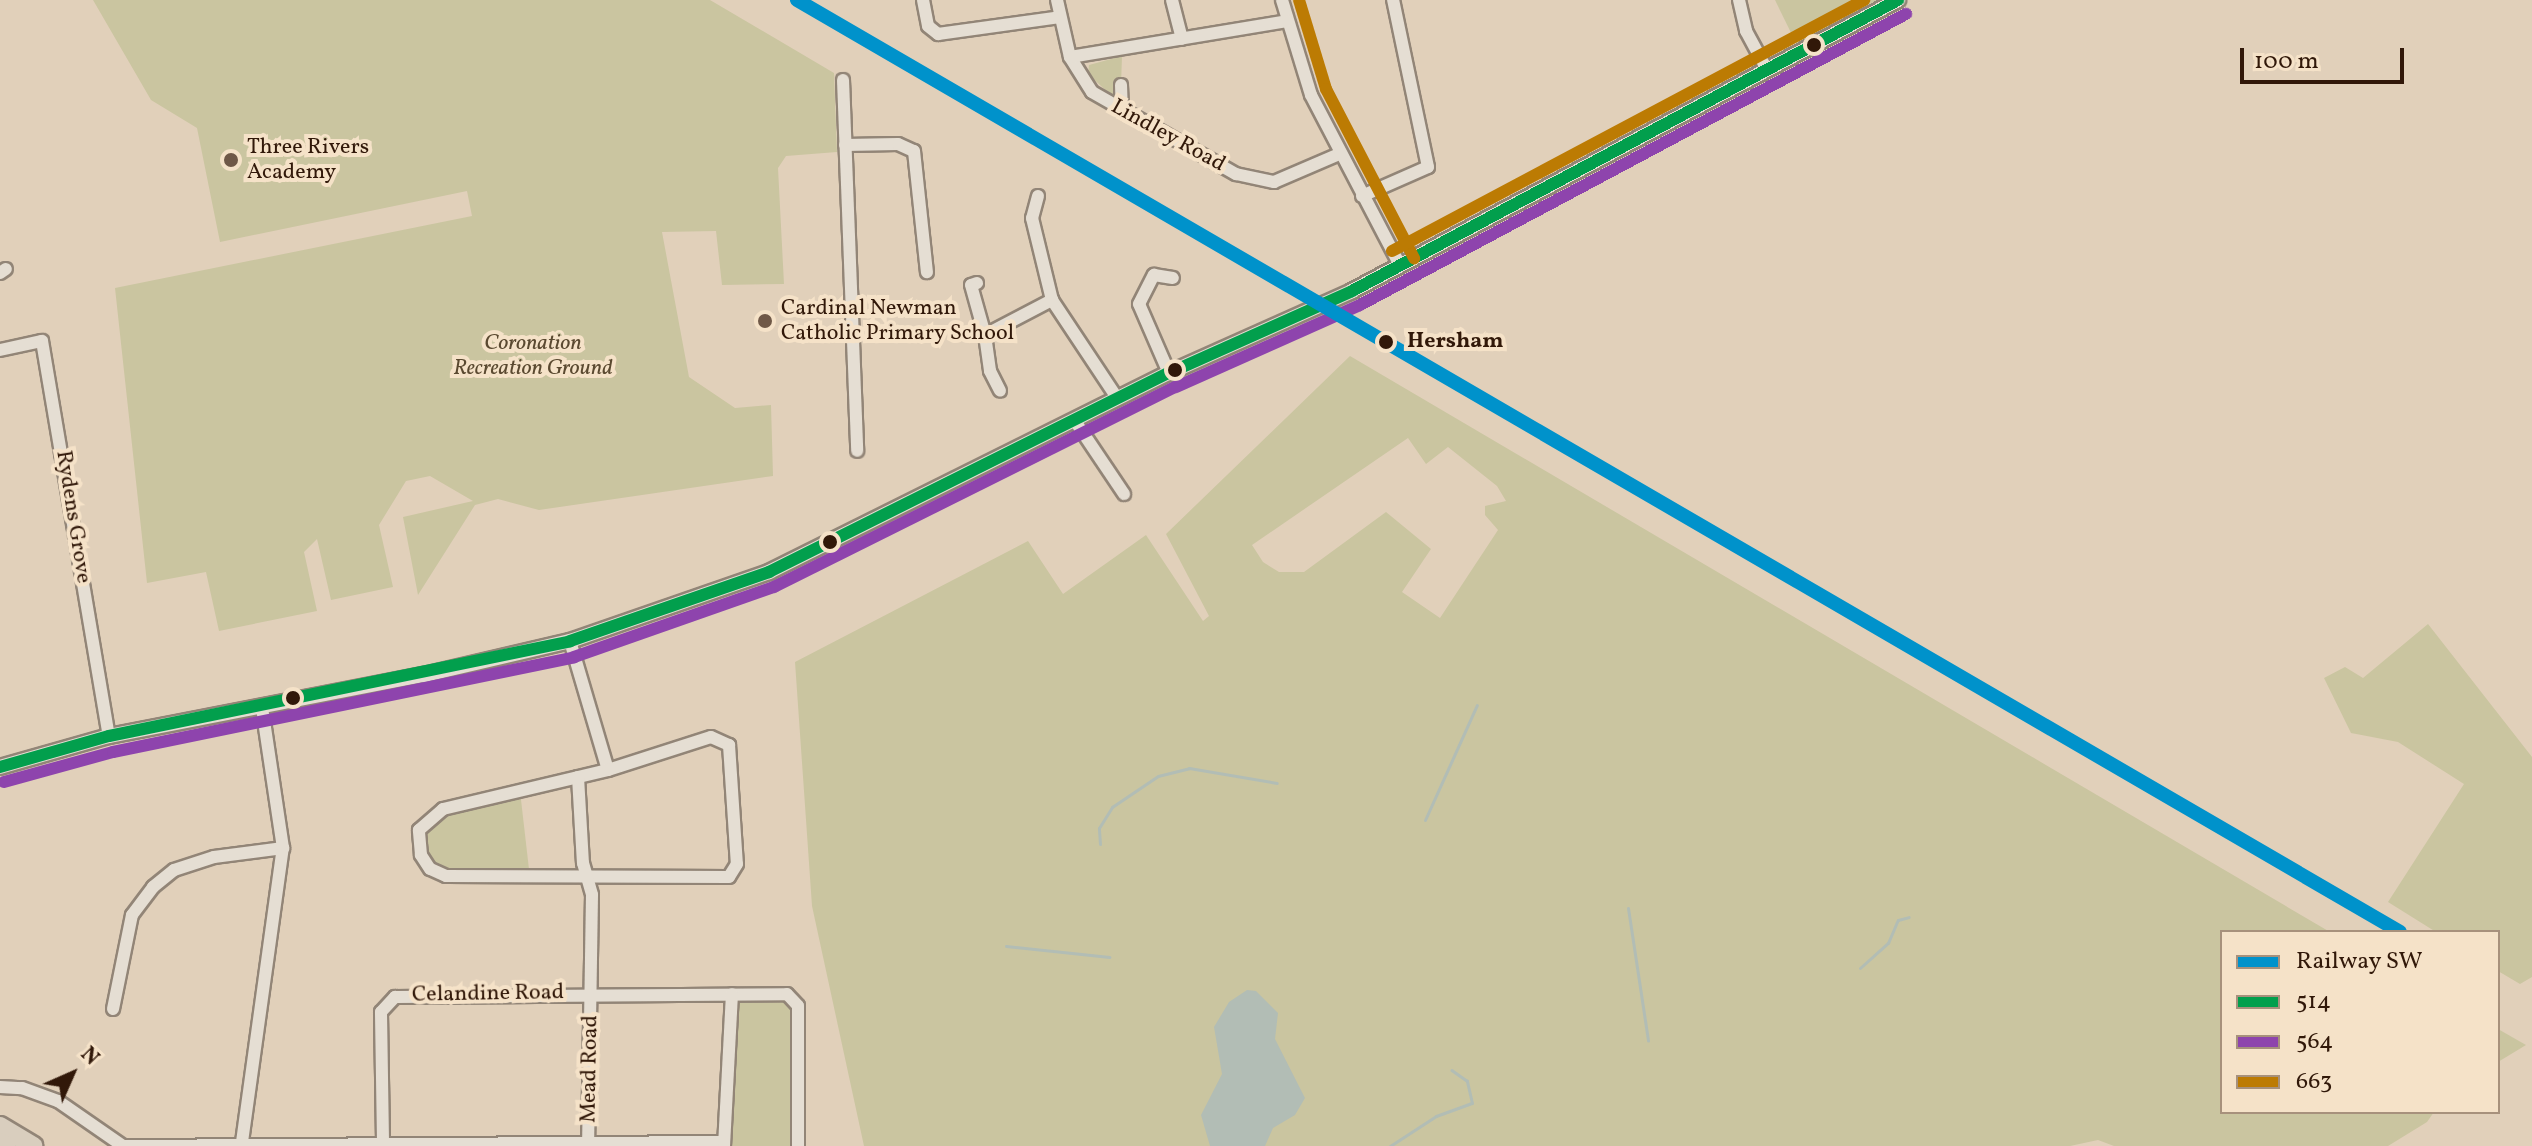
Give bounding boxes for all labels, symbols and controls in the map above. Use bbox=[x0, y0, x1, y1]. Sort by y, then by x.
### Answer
scale bar bbox=[2244, 32, 2408, 82]
unlabelled marker bbox=[1806, 37, 1822, 53]
text: 100 m bbox=[2254, 45, 2319, 79]
street label: Lindley Road bbox=[1106, 94, 1230, 178]
place label: Three Rivers Academy bbox=[247, 134, 369, 186]
marker: Three Rivers Academy bbox=[222, 151, 240, 169]
place label: Cardinal Newman Catholic Primary School bbox=[781, 295, 1015, 346]
marker: Cardinal Newman Catholic Primary School bbox=[756, 312, 774, 330]
marker: Hersham bbox=[1372, 328, 1400, 356]
place label: Hersham bbox=[1407, 329, 1504, 355]
park label: Coronation Recreation Ground bbox=[453, 330, 613, 382]
unlabelled marker bbox=[1167, 362, 1183, 378]
street label: Rydens Grove bbox=[49, 449, 97, 585]
unlabelled marker bbox=[822, 534, 838, 550]
unlabelled marker bbox=[285, 690, 301, 706]
legend bbox=[2220, 930, 2500, 1114]
text: Railway SW bbox=[2296, 945, 2422, 979]
street label: Celandine Road bbox=[412, 979, 564, 1009]
text: 514 bbox=[2296, 985, 2331, 1019]
street label: Mead Road bbox=[576, 1015, 604, 1123]
text: 564 bbox=[2296, 1025, 2333, 1059]
north arrow bbox=[32, 1034, 112, 1114]
text: N bbox=[73, 1040, 106, 1073]
text: 663 bbox=[2296, 1065, 2332, 1099]

